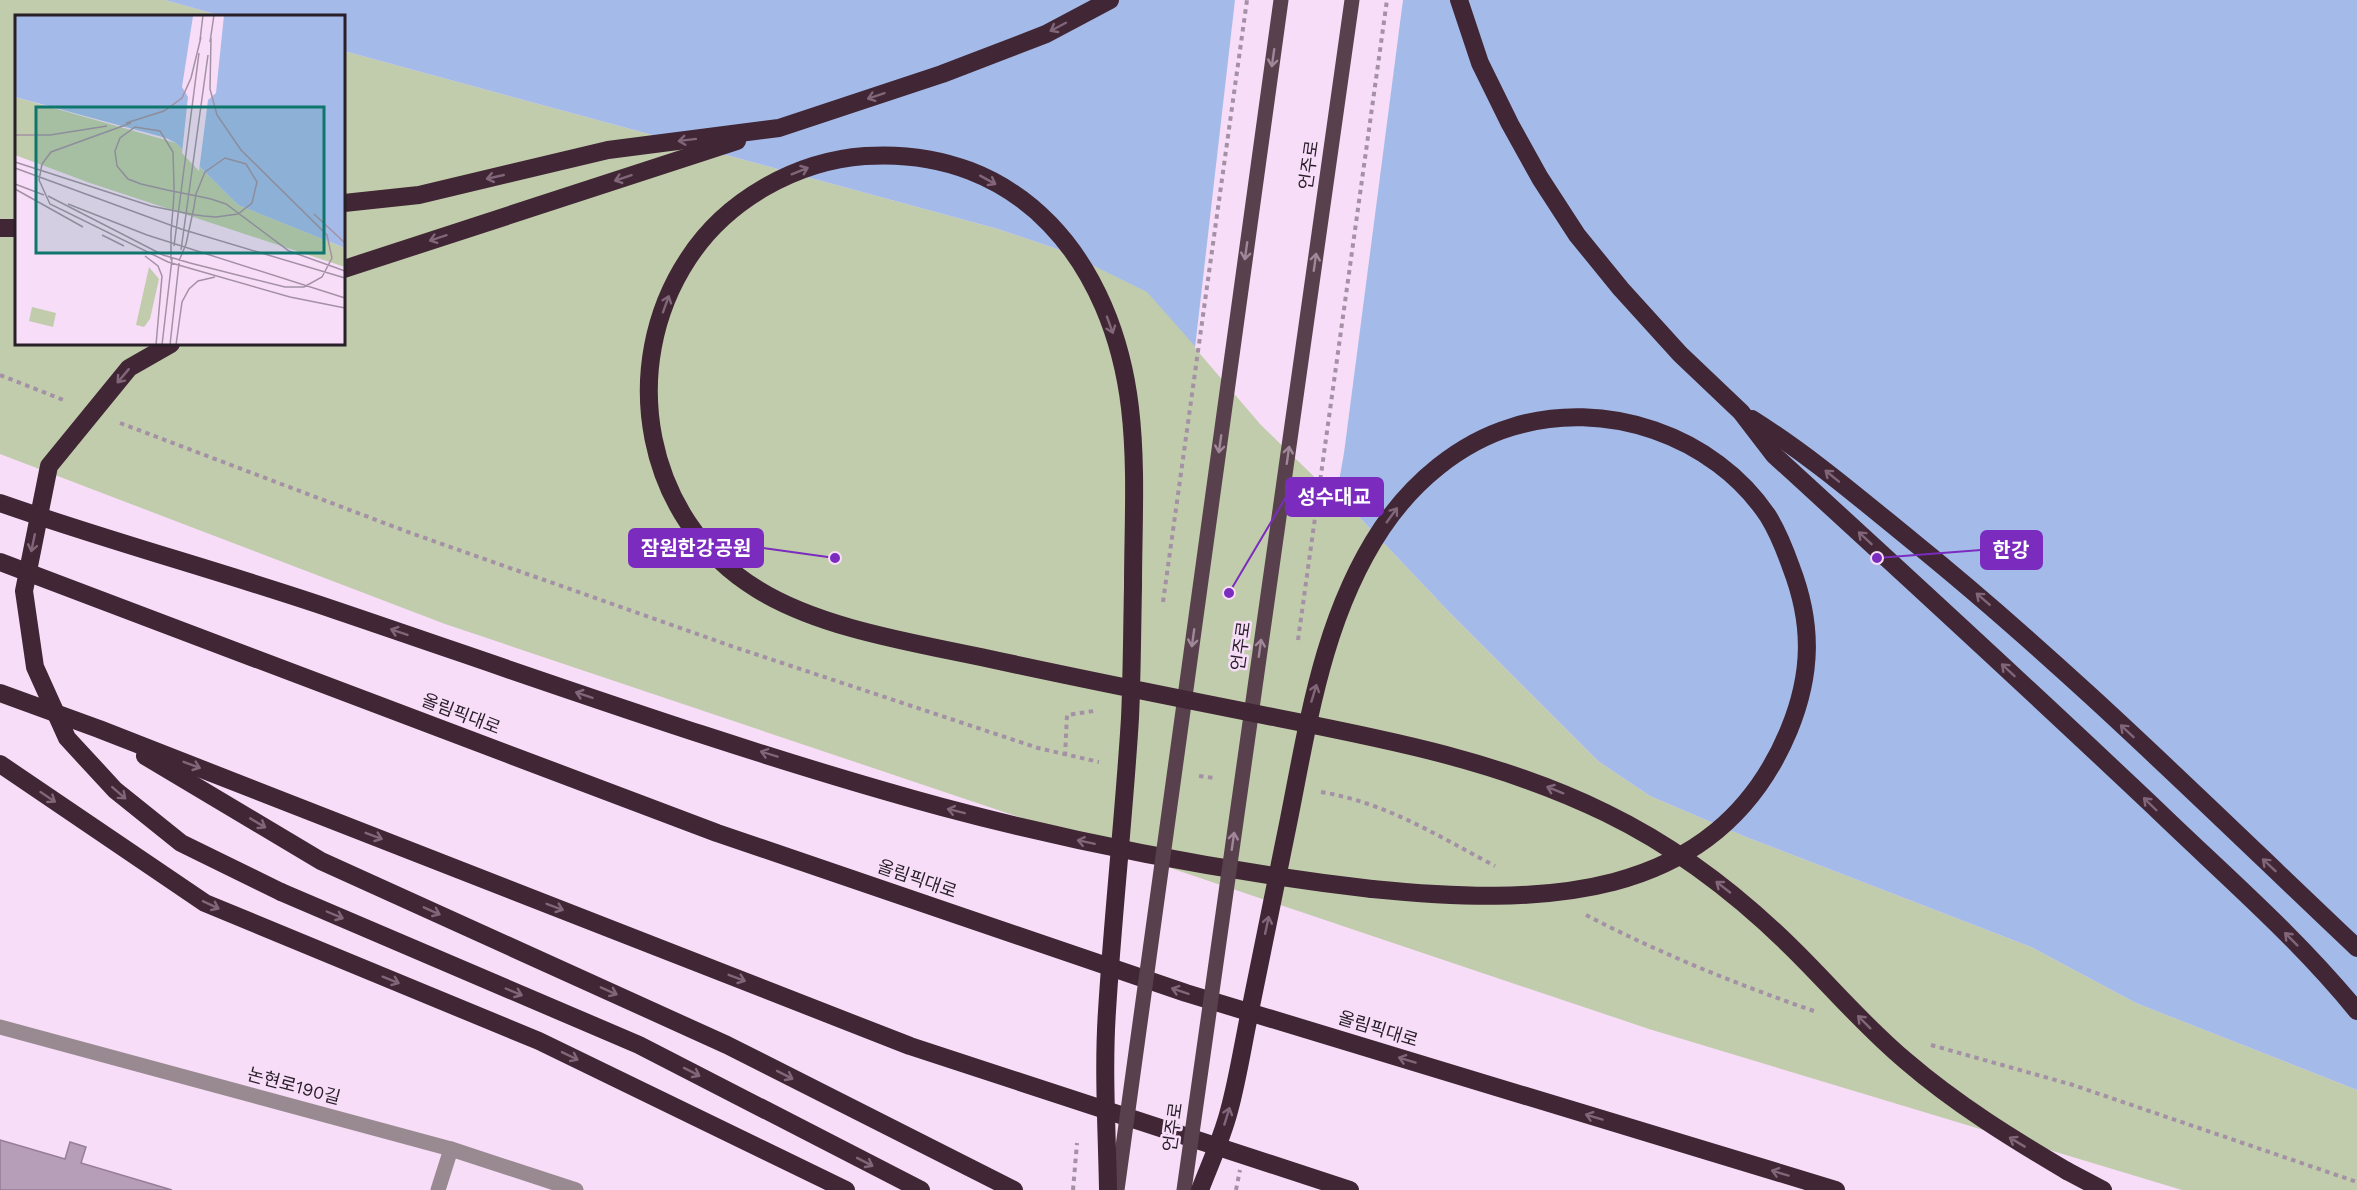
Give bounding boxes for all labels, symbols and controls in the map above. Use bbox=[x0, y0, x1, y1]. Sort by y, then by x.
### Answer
inset map bbox=[15, 15, 345, 345]
one-way arrow bbox=[1049, 22, 1067, 34]
one-way arrow bbox=[1267, 48, 1278, 67]
one-way arrow bbox=[867, 91, 886, 102]
one-way arrow bbox=[677, 134, 697, 145]
street label: 언주로 bbox=[1295, 139, 1322, 191]
one-way arrow bbox=[790, 165, 808, 176]
one-way arrow bbox=[486, 171, 505, 183]
one-way arrow bbox=[614, 173, 633, 184]
one-way arrow bbox=[980, 174, 997, 186]
one-way arrow bbox=[429, 233, 448, 244]
one-way arrow bbox=[1241, 241, 1252, 261]
one-way arrow bbox=[1309, 252, 1320, 272]
one-way arrow bbox=[662, 295, 673, 314]
one-way arrow bbox=[1105, 315, 1116, 334]
one-way arrow bbox=[116, 368, 130, 383]
one-way arrow bbox=[1214, 434, 1225, 454]
one-way arrow bbox=[1282, 445, 1293, 465]
one-way arrow bbox=[1825, 469, 1840, 483]
callout: 성수대교 bbox=[1286, 478, 1383, 516]
text: 성수대교 bbox=[1297, 485, 1371, 509]
one-way arrow bbox=[1386, 508, 1398, 524]
callout: 잠원한강공원 bbox=[629, 529, 763, 567]
one-way arrow bbox=[1858, 531, 1873, 545]
callout: 한강 bbox=[1981, 531, 2042, 569]
one-way arrow bbox=[27, 533, 39, 552]
text: 잠원한강공원 bbox=[641, 536, 751, 560]
text: 한강 bbox=[1993, 538, 2029, 562]
one-way arrow bbox=[1976, 592, 1991, 606]
street label: 언주로 bbox=[1227, 620, 1254, 672]
one-way arrow bbox=[390, 625, 409, 636]
one-way arrow bbox=[1188, 627, 1199, 647]
one-way arrow bbox=[1255, 638, 1266, 658]
one-way arrow bbox=[2001, 663, 2016, 677]
one-way arrow bbox=[1309, 683, 1320, 702]
one-way arrow bbox=[575, 688, 594, 699]
street label: 올림픽대로 bbox=[419, 689, 504, 738]
one-way arrow bbox=[2120, 724, 2135, 738]
one-way arrow bbox=[760, 748, 779, 759]
one-way arrow bbox=[182, 760, 201, 771]
one-way arrow bbox=[1546, 784, 1564, 795]
one-way arrow bbox=[111, 786, 126, 800]
one-way arrow bbox=[40, 791, 56, 803]
one-way arrow bbox=[2143, 797, 2158, 811]
one-way arrow bbox=[947, 804, 966, 816]
one-way arrow bbox=[249, 818, 266, 830]
one-way arrow bbox=[364, 831, 383, 842]
one-way arrow bbox=[1228, 832, 1239, 851]
one-way arrow bbox=[1077, 836, 1097, 847]
street label: 올림픽대로 bbox=[875, 855, 960, 902]
one-way arrow bbox=[2261, 857, 2276, 872]
one-way arrow bbox=[1715, 881, 1731, 894]
one-way arrow bbox=[201, 900, 219, 911]
one-way arrow bbox=[546, 903, 564, 914]
one-way arrow bbox=[422, 906, 440, 917]
one-way arrow bbox=[325, 910, 344, 921]
one-way arrow bbox=[1262, 915, 1273, 935]
one-way arrow bbox=[2284, 931, 2299, 946]
one-way arrow bbox=[727, 974, 746, 985]
one-way arrow bbox=[381, 975, 399, 986]
one-way arrow bbox=[1171, 985, 1190, 996]
one-way arrow bbox=[600, 986, 618, 998]
one-way arrow bbox=[505, 987, 523, 998]
street label: 올림픽대로 bbox=[1335, 1006, 1421, 1051]
one-way arrow bbox=[1856, 1014, 1871, 1029]
one-way arrow bbox=[561, 1051, 579, 1062]
one-way arrow bbox=[1398, 1054, 1417, 1065]
street label: 논현로190길 bbox=[245, 1063, 343, 1108]
one-way arrow bbox=[682, 1067, 700, 1079]
one-way arrow bbox=[776, 1070, 794, 1081]
street label: 언주로 bbox=[1159, 1101, 1186, 1153]
one-way arrow bbox=[1222, 1106, 1233, 1125]
one-way arrow bbox=[1585, 1110, 1604, 1121]
one-way arrow bbox=[2009, 1135, 2026, 1147]
one-way arrow bbox=[856, 1156, 874, 1168]
one-way arrow bbox=[1771, 1167, 1790, 1178]

